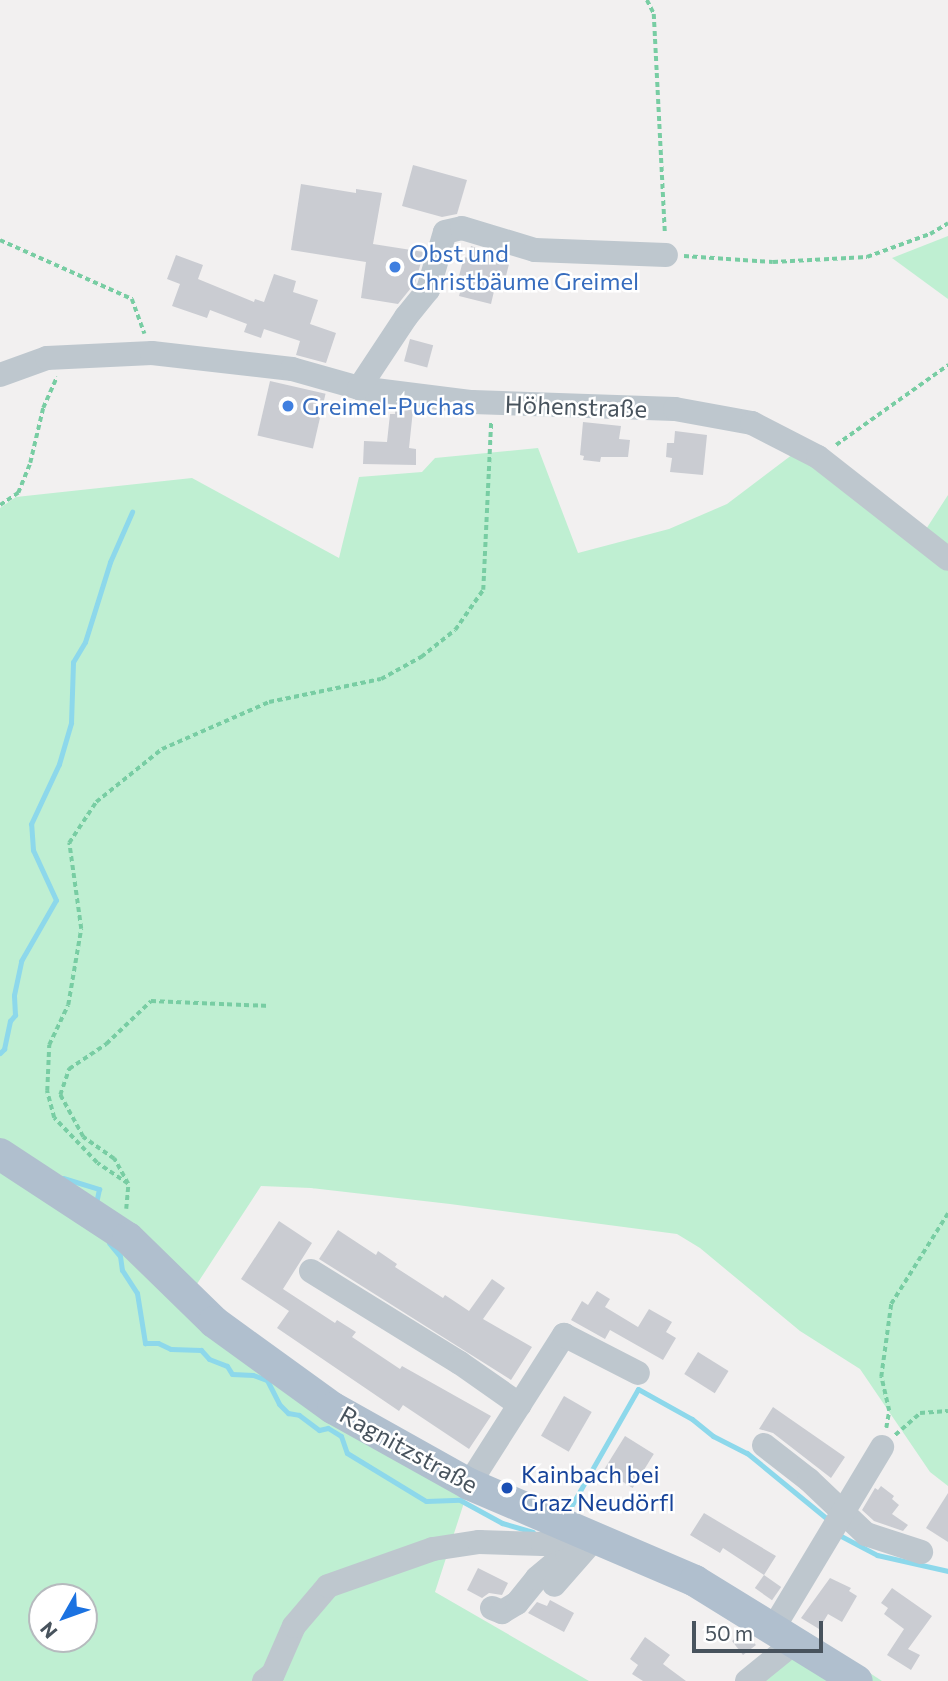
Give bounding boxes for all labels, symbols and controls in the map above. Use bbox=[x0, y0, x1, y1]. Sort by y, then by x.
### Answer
place label: Obst und Christbäume Greimel bbox=[409, 239, 639, 295]
marker: Obst und Christbäume Greimel bbox=[387, 259, 403, 275]
street label: Höhenstraße bbox=[504, 389, 648, 423]
place label: Greimel-Puchas bbox=[302, 392, 475, 420]
marker: Greimel-Puchas bbox=[280, 398, 296, 414]
street label: Ragnitzstraße bbox=[335, 1399, 483, 1499]
place label: Kainbach bei Graz Neudörfl bbox=[521, 1460, 675, 1516]
marker: Kainbach bei Graz Neudörfl bbox=[499, 1480, 515, 1496]
north arrow bbox=[28, 1583, 98, 1653]
scale bar bbox=[696, 1608, 827, 1652]
text: N bbox=[35, 1618, 61, 1643]
text: 50 m bbox=[705, 1620, 753, 1645]

